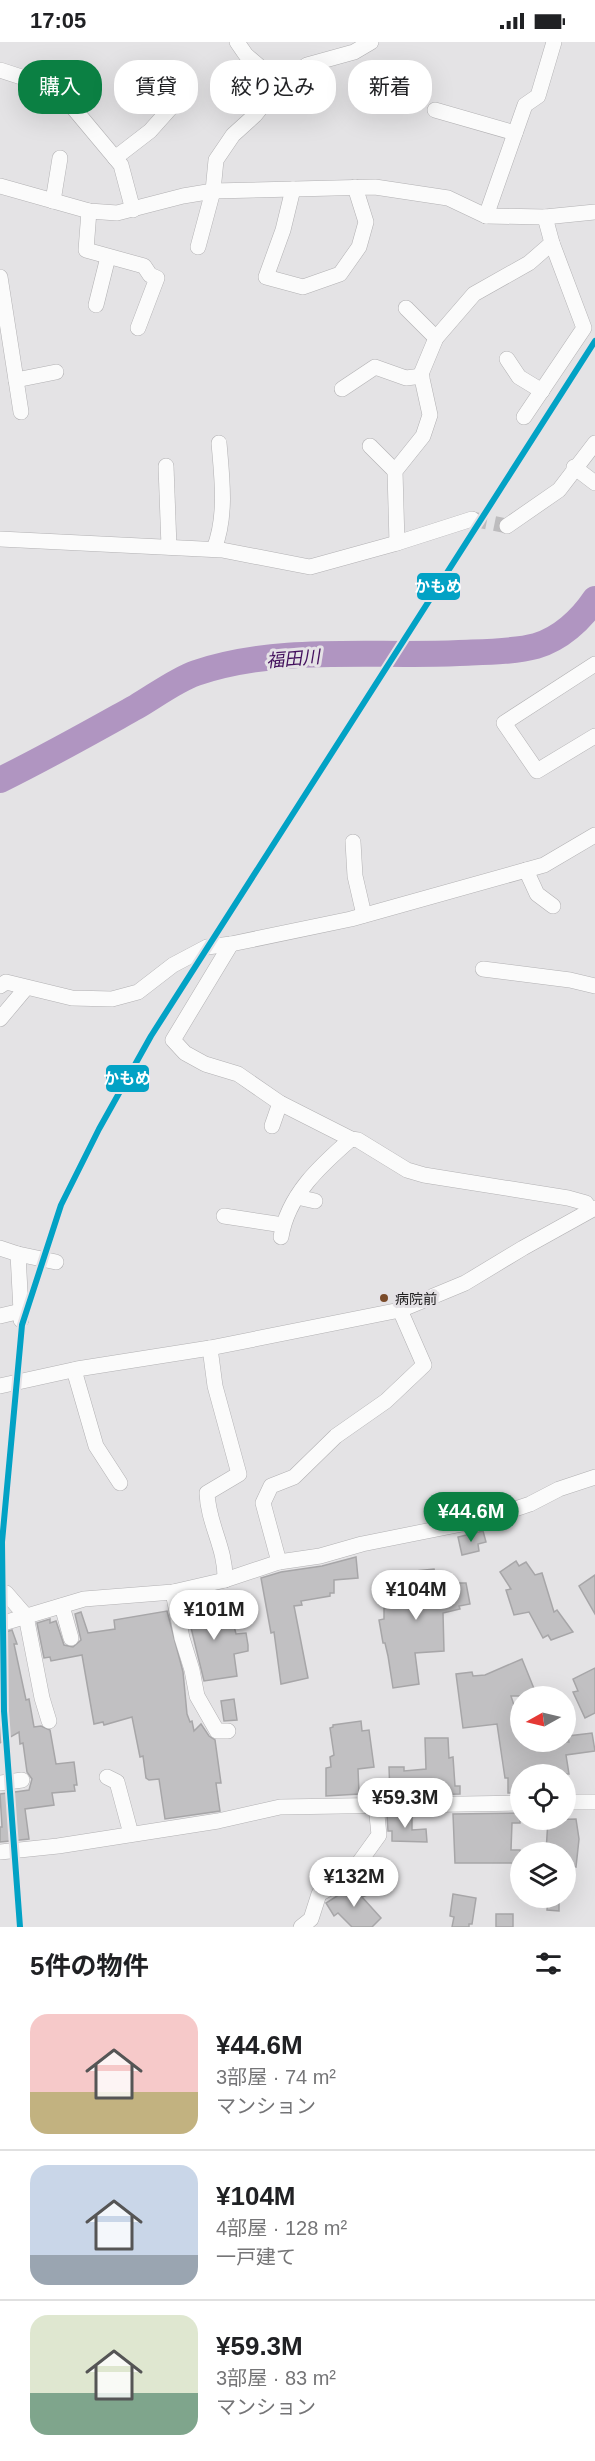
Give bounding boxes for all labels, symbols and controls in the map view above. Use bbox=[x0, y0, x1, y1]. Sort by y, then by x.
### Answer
text: 17:05 bbox=[30, 8, 86, 33]
chip: 購入 bbox=[18, 60, 102, 114]
chip: 賃貸 bbox=[114, 60, 198, 114]
chip: 絞り込み bbox=[210, 60, 336, 114]
chip: 新着 bbox=[348, 60, 432, 114]
line badge: かもめ bbox=[416, 572, 461, 601]
text: かもめ bbox=[414, 578, 462, 595]
water label: 福田川 bbox=[265, 647, 323, 671]
line badge: かもめ bbox=[105, 1064, 150, 1093]
text: かもめ bbox=[103, 1070, 151, 1087]
place label: 病院前 bbox=[395, 1291, 437, 1307]
marker: 病院前 bbox=[378, 1292, 390, 1304]
pin: ¥44.6M bbox=[422, 1492, 520, 1543]
text: ¥44.6M bbox=[438, 1500, 504, 1522]
pin: ¥104M bbox=[374, 1570, 458, 1621]
text: ¥104M bbox=[385, 1578, 447, 1600]
pin: ¥101M bbox=[172, 1590, 256, 1641]
text: ¥101M bbox=[183, 1598, 245, 1620]
north arrow bbox=[510, 1686, 576, 1752]
map controls bbox=[510, 1686, 576, 1908]
button: locate bbox=[510, 1764, 576, 1830]
pin: ¥59.3M bbox=[356, 1778, 454, 1829]
text: ¥59.3M bbox=[372, 1786, 438, 1808]
button: layers bbox=[510, 1842, 576, 1908]
pin: ¥132M bbox=[312, 1857, 396, 1908]
text: ¥132M bbox=[323, 1865, 385, 1887]
icon: filters bbox=[532, 1947, 565, 1980]
text: 5件の物件 bbox=[30, 1951, 148, 1981]
text: ¥44.6M bbox=[216, 2030, 303, 2060]
icon: home bbox=[78, 2038, 150, 2110]
text: 3部屋 · 74 m² bbox=[216, 2066, 336, 2088]
text: マンション bbox=[216, 2095, 316, 2117]
text: ¥104M bbox=[216, 2181, 296, 2211]
icon: home bbox=[78, 2189, 150, 2261]
text: 4部屋 · 128 m² bbox=[216, 2217, 347, 2239]
text: 一戸建て bbox=[216, 2246, 296, 2268]
text: ¥59.3M bbox=[216, 2331, 303, 2361]
icon: home bbox=[78, 2339, 150, 2411]
text: 3部屋 · 83 m² bbox=[216, 2367, 336, 2389]
text: マンション bbox=[216, 2396, 316, 2418]

